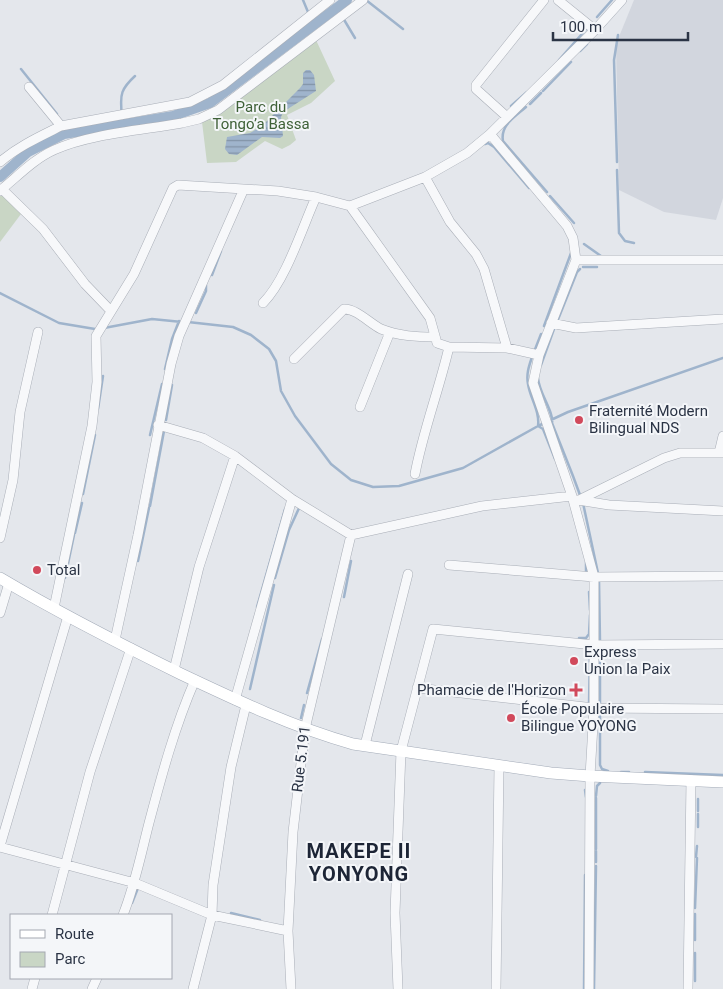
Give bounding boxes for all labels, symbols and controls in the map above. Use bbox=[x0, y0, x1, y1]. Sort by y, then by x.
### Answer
scale bar bbox=[553, 10, 688, 42]
text: 100 m bbox=[560, 18, 602, 36]
park label: Parc du Tongo’a Bassa bbox=[212, 98, 310, 133]
place label: Fraternité Modern Bilingual NDS bbox=[589, 402, 708, 437]
marker: Fraternité Modern Bilingual NDS bbox=[573, 414, 585, 426]
place label: Total bbox=[47, 561, 81, 579]
marker: Total bbox=[31, 564, 43, 576]
place label: Express Union la Paix bbox=[584, 643, 671, 678]
marker: Express Union la Paix bbox=[568, 655, 580, 667]
place label: Phamacie de l'Horizon bbox=[417, 681, 566, 699]
marker: Phamacie de l'Horizon bbox=[570, 684, 582, 696]
place label: École Populaire Bilingue YOYONG bbox=[521, 700, 637, 735]
marker: École Populaire Bilingue YOYONG bbox=[505, 712, 517, 724]
street label: Rue 5.191 bbox=[288, 725, 314, 793]
district label: MAKEPE II YONYONG bbox=[307, 839, 411, 886]
legend bbox=[10, 914, 172, 979]
text: Route bbox=[55, 925, 94, 943]
text: Parc bbox=[55, 950, 85, 968]

